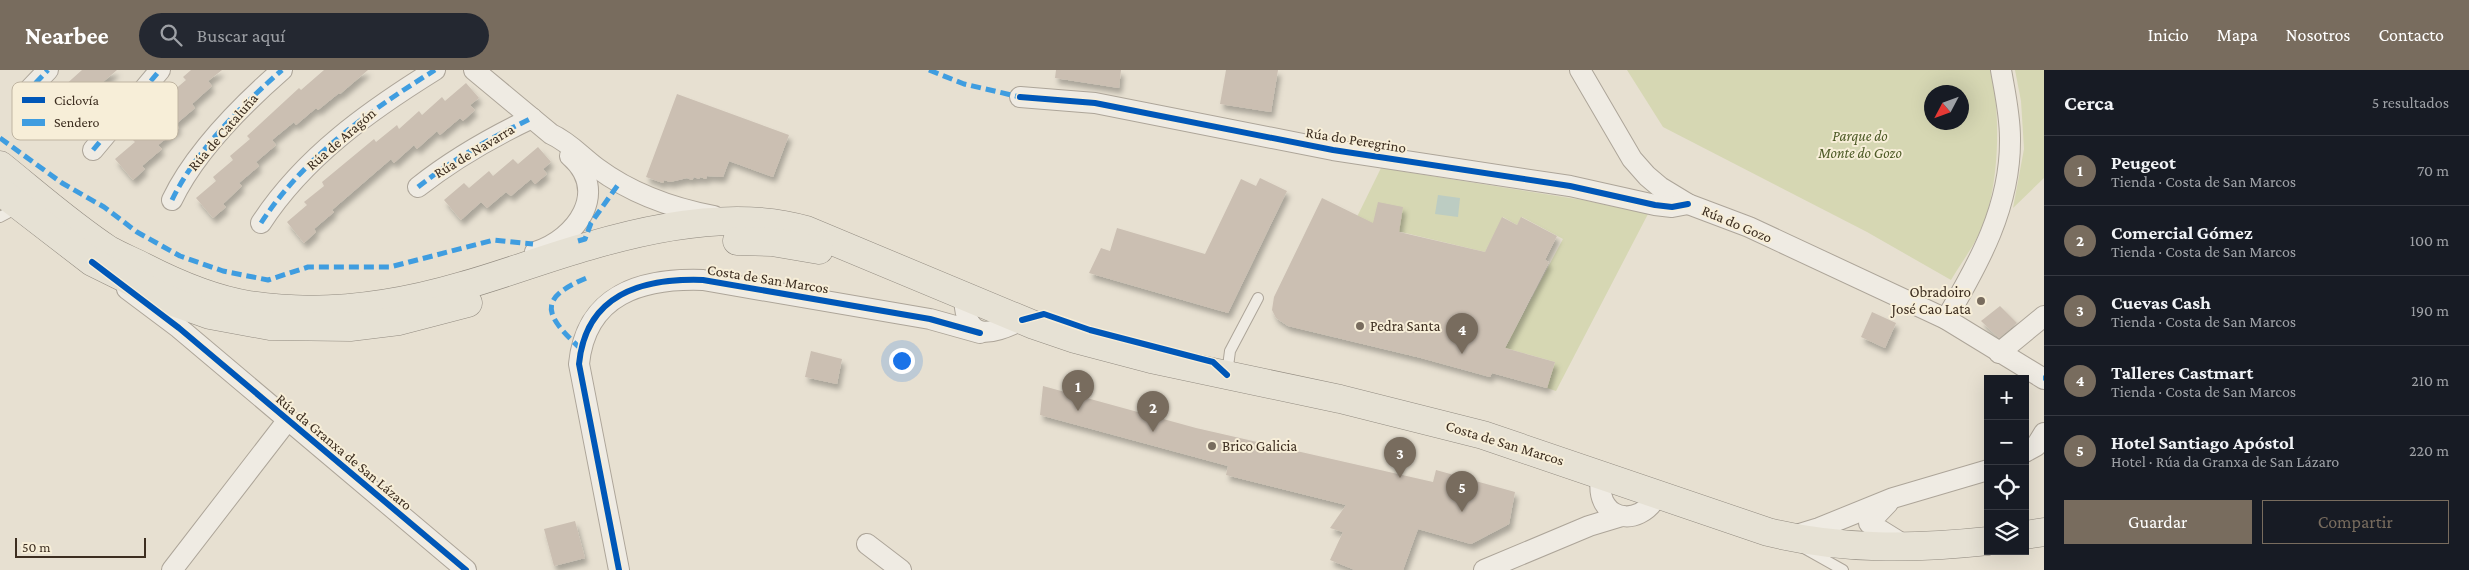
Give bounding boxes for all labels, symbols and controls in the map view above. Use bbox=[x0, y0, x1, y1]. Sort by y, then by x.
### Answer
search box bbox=[139, 13, 489, 58]
icon: search bbox=[157, 21, 185, 49]
text: Nearbee bbox=[25, 22, 109, 49]
text: Buscar aquí bbox=[197, 25, 285, 46]
text: Inicio bbox=[2148, 25, 2189, 45]
text: Mapa bbox=[2217, 25, 2258, 45]
text: Nosotros bbox=[2286, 25, 2350, 45]
text: Contacto bbox=[2378, 25, 2444, 45]
legend bbox=[12, 82, 178, 140]
north arrow bbox=[1924, 85, 1969, 130]
street label: Rúa de Cataluña bbox=[185, 90, 261, 174]
text: Cerca bbox=[2064, 91, 2114, 115]
text: Ciclovía bbox=[54, 92, 99, 108]
text: 5 resultados bbox=[2372, 94, 2449, 111]
street label: Rúa de Aragón bbox=[303, 105, 379, 174]
text: Sendero bbox=[54, 114, 99, 130]
street label: Rúa de Navarra bbox=[431, 121, 517, 181]
street label: Rúa do Peregrino bbox=[1304, 124, 1407, 157]
park label: Parque do Monte do Gozo bbox=[1817, 128, 1902, 161]
text: Peugeot bbox=[2111, 152, 2176, 173]
text: 1 bbox=[2077, 162, 2083, 179]
text: 70 m bbox=[2417, 162, 2449, 179]
text: Tienda · Costa de San Marcos bbox=[2111, 173, 2296, 190]
street label: Rúa do Gozo bbox=[1699, 202, 1775, 246]
text: Comercial Gómez bbox=[2111, 222, 2253, 243]
text: 2 bbox=[2076, 232, 2084, 249]
text: 100 m bbox=[2410, 232, 2449, 249]
text: Tienda · Costa de San Marcos bbox=[2111, 243, 2296, 260]
street label: Costa de San Marcos bbox=[706, 261, 830, 297]
place label: Obradoiro José Cao Lata bbox=[1890, 284, 1971, 318]
text: Cuevas Cash bbox=[2111, 292, 2211, 313]
marker: Obradoiro José Cao Lata bbox=[1975, 295, 1987, 307]
text: 3 bbox=[2076, 302, 2084, 319]
text: 190 m bbox=[2411, 302, 2449, 319]
pin: 4 bbox=[1446, 313, 1478, 354]
text: Tienda · Costa de San Marcos bbox=[2111, 313, 2296, 330]
place label: Pedra Santa bbox=[1370, 318, 1440, 334]
marker: Pedra Santa bbox=[1354, 320, 1366, 332]
your location bbox=[889, 348, 915, 374]
text: Talleres Castmart bbox=[2111, 362, 2253, 383]
pin: 1 bbox=[1062, 370, 1094, 411]
text: 4 bbox=[2076, 372, 2084, 389]
text: 210 m bbox=[2411, 372, 2449, 389]
map controls bbox=[1984, 375, 2029, 555]
button: + bbox=[1984, 375, 2029, 420]
text: Tienda · Costa de San Marcos bbox=[2111, 383, 2296, 400]
street label: Rúa da Granxa de San Lázaro bbox=[273, 391, 415, 513]
pin: 2 bbox=[1137, 391, 1169, 432]
street label: Costa de San Marcos bbox=[1444, 417, 1566, 469]
button: − bbox=[1984, 420, 2029, 465]
text: Hotel Santiago Apóstol bbox=[2111, 432, 2294, 453]
pin: 3 bbox=[1384, 437, 1416, 478]
place label: Brico Galicia bbox=[1222, 438, 1297, 454]
marker: Brico Galicia bbox=[1206, 440, 1218, 452]
text: 5 bbox=[2076, 442, 2084, 459]
text: 220 m bbox=[2409, 442, 2449, 459]
text: Hotel · Rúa da Granxa de San Lázaro bbox=[2111, 453, 2339, 470]
button: locate bbox=[1984, 465, 2029, 510]
pin: 5 bbox=[1446, 471, 1478, 512]
button: Guardar bbox=[2064, 500, 2252, 544]
button: Compartir bbox=[2262, 500, 2449, 544]
button: layers bbox=[1984, 510, 2029, 555]
scale bar bbox=[15, 535, 146, 558]
text: 50 m bbox=[22, 539, 50, 555]

